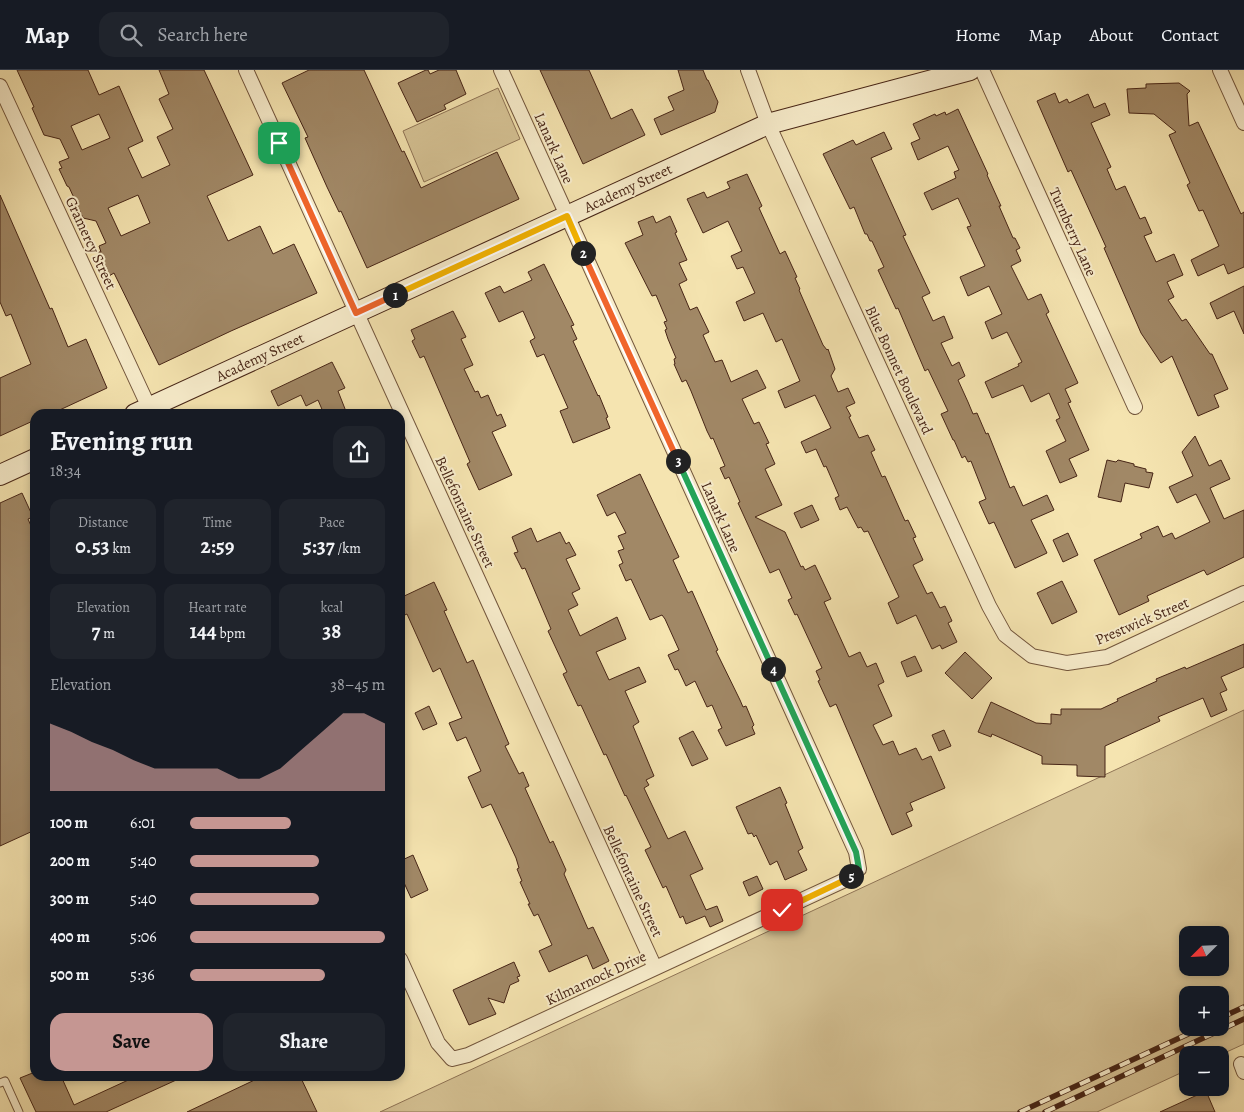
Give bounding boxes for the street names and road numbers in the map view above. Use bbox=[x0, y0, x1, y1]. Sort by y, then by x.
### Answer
street label: Lanark Lane bbox=[530, 109, 579, 187]
street label: Academy Street bbox=[580, 159, 675, 218]
street label: Turnberry Lane bbox=[1045, 185, 1102, 280]
street label: Gramercy Street bbox=[61, 193, 121, 293]
street label: Blue Bonnet Boulevard bbox=[860, 303, 938, 438]
street label: Academy Street bbox=[212, 328, 307, 387]
street label: Bellefontaine Street bbox=[430, 453, 500, 571]
street label: Lanark Lane bbox=[697, 478, 746, 556]
street label: Prestwick Street bbox=[1092, 592, 1192, 650]
street label: Bellefontaine Street bbox=[598, 822, 668, 940]
street label: Kilmarnock Drive bbox=[543, 946, 650, 1010]

